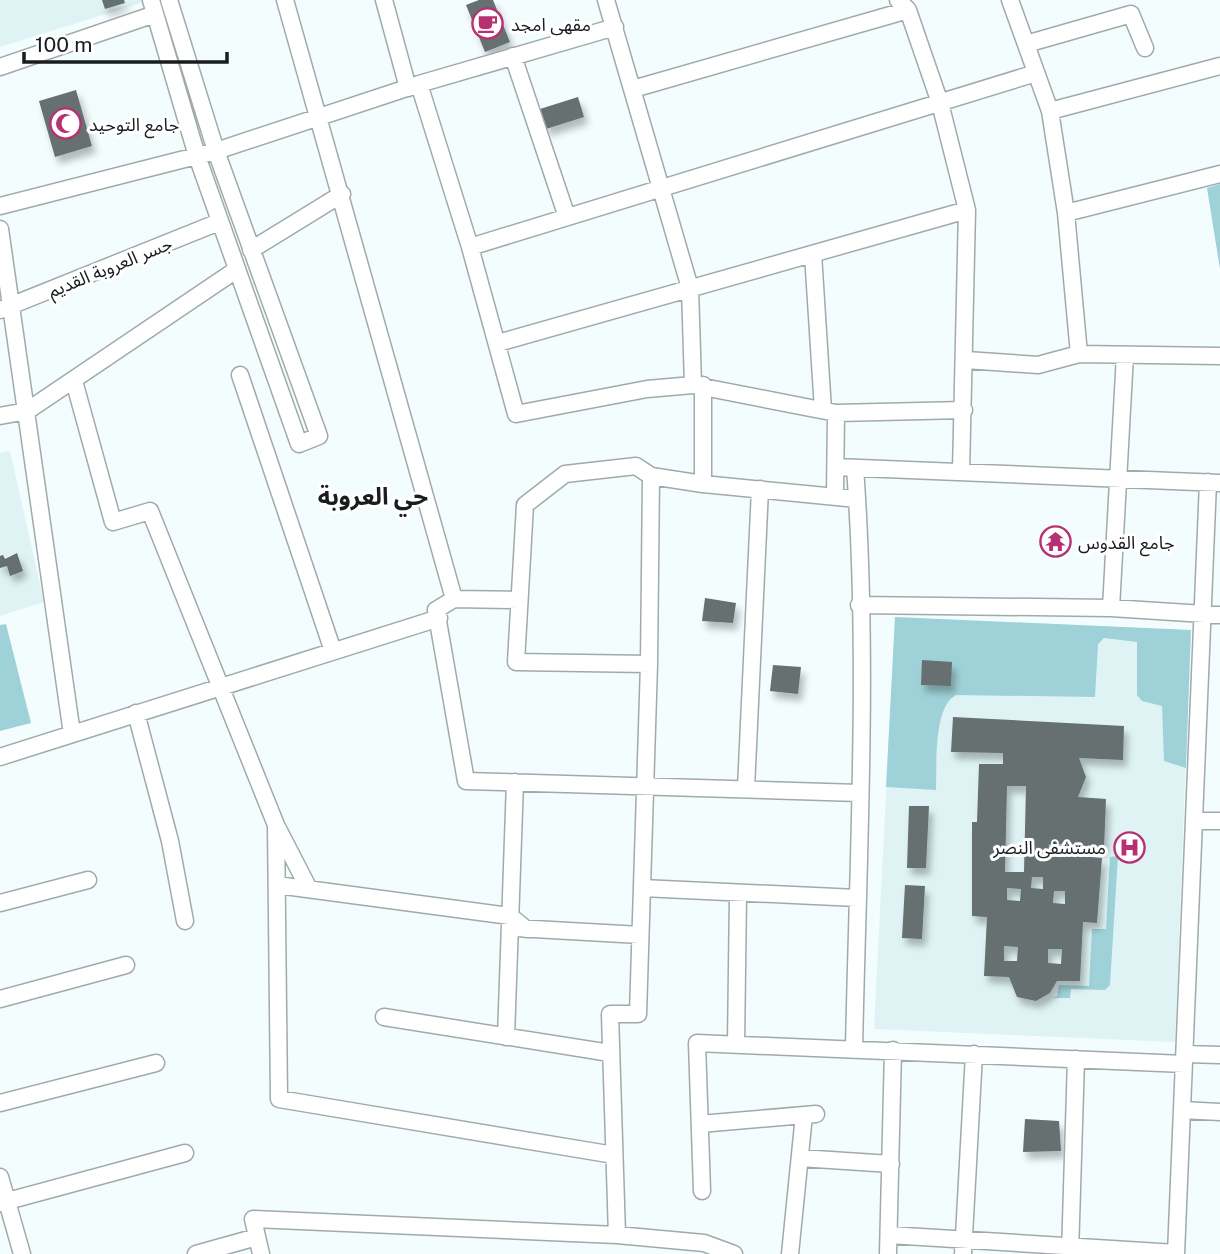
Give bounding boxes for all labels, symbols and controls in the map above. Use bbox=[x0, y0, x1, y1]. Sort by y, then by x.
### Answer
cafe icon: مقهى امجد bbox=[471, 7, 505, 41]
place label: مقهى امجد bbox=[511, 14, 591, 36]
scale bar bbox=[24, 21, 228, 65]
text: 100 m bbox=[35, 32, 92, 57]
mosque icon: جامع التوحيد bbox=[49, 107, 83, 141]
place label: جامع التوحيد bbox=[89, 114, 179, 139]
street label: جسر العروبة القديم bbox=[45, 233, 176, 304]
district label: حي العروبة bbox=[318, 482, 428, 517]
temple icon: جامع القدوس bbox=[1038, 525, 1072, 559]
place label: جامع القدوس bbox=[1078, 532, 1174, 557]
hospital icon: مستشفى النصر bbox=[1112, 830, 1146, 864]
place label: مستشفى النصر bbox=[992, 837, 1106, 859]

